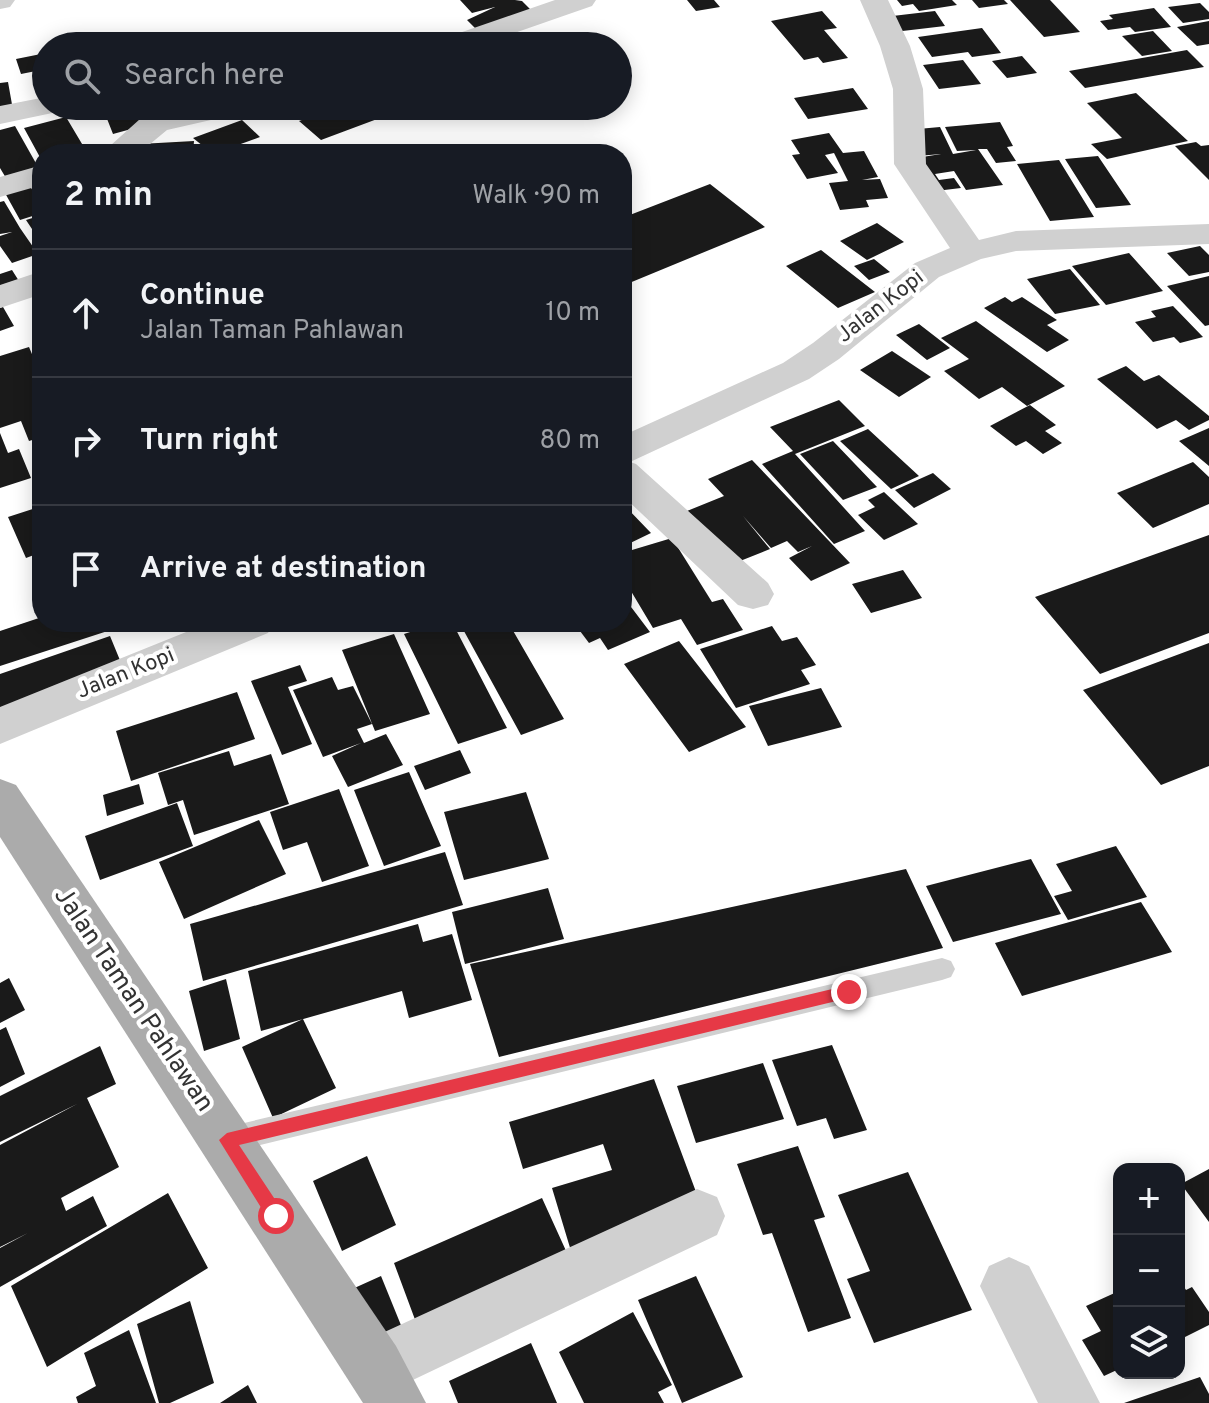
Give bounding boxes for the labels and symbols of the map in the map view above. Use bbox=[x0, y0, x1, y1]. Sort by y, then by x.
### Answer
street label: Jalan Kopi bbox=[832, 265, 930, 349]
street label: Jalan Kopi bbox=[73, 642, 179, 706]
street label: Jalan Taman Pahlawan bbox=[45, 881, 221, 1119]
route end bbox=[831, 974, 867, 1010]
route start bbox=[258, 1198, 294, 1234]

